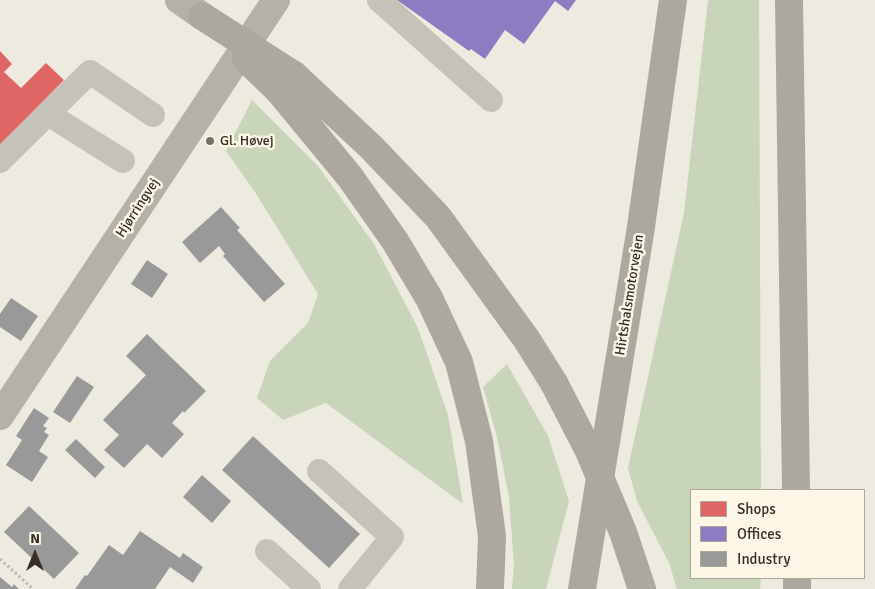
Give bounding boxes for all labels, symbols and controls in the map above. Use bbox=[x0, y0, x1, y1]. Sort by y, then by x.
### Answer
place label: Gl. Høvej bbox=[220, 133, 274, 149]
marker: Gl. Høvej bbox=[204, 135, 216, 147]
street label: Hjørringvej bbox=[113, 175, 163, 241]
street label: Hirtshalsmotorvejen bbox=[612, 233, 648, 357]
legend bbox=[690, 489, 865, 579]
text: Shops bbox=[737, 500, 776, 518]
text: Offices bbox=[737, 525, 781, 543]
north arrow bbox=[10, 529, 60, 579]
text: N bbox=[30, 530, 40, 547]
text: Industry bbox=[737, 550, 790, 568]

